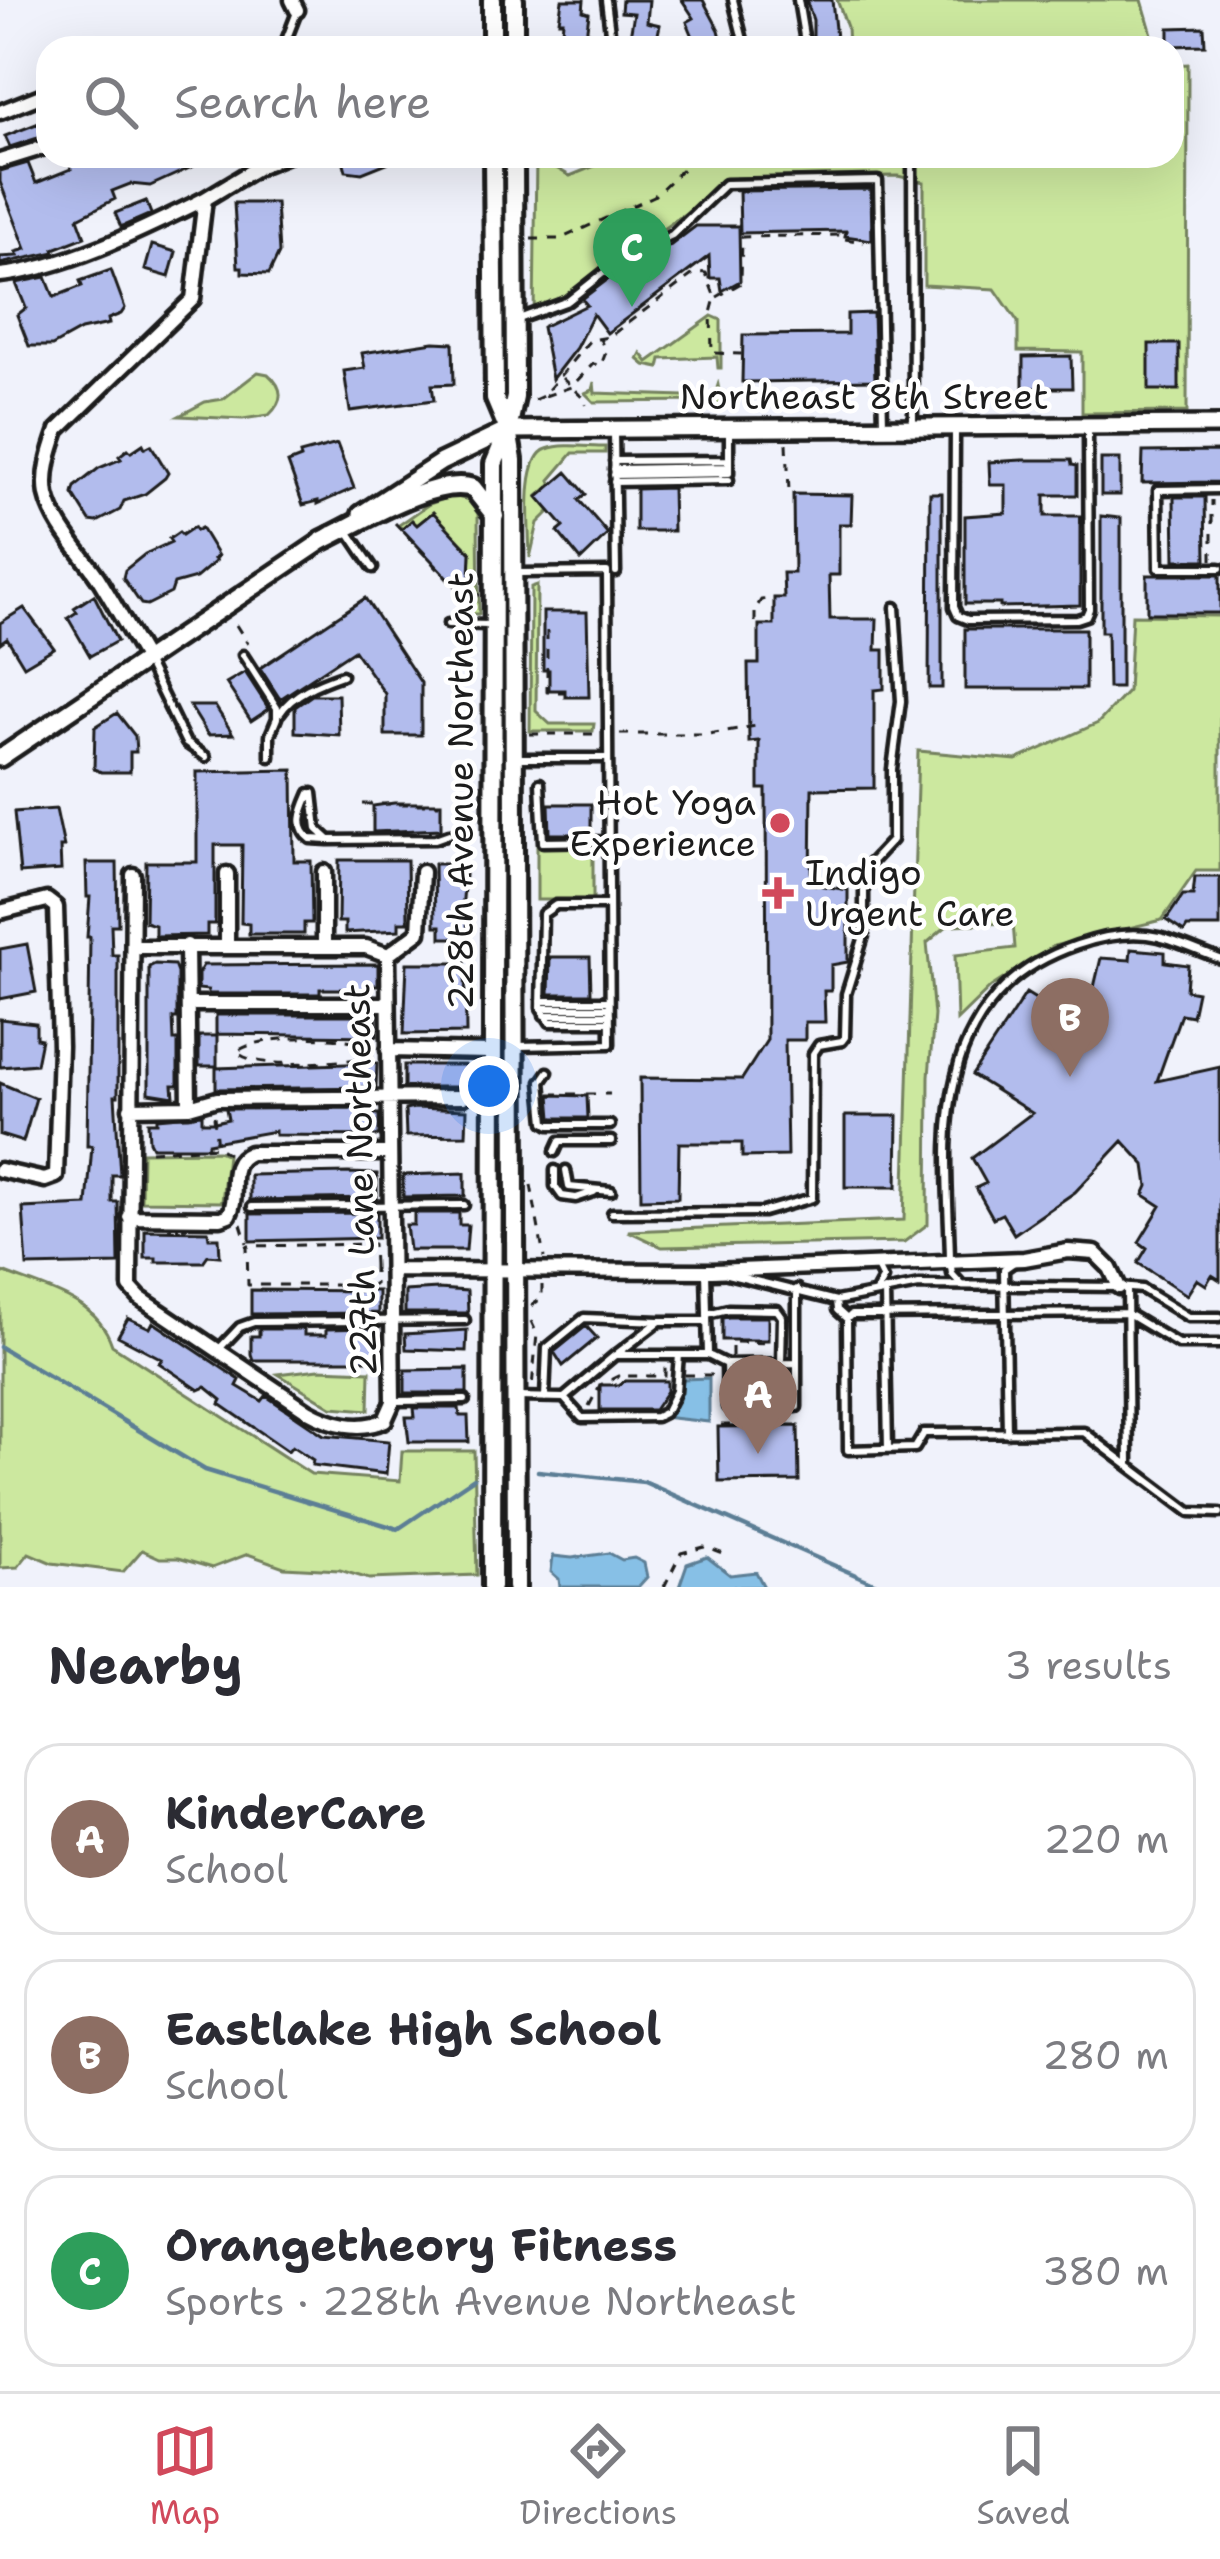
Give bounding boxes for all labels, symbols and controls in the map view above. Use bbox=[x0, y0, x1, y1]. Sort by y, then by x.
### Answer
search box bbox=[36, 36, 1184, 168]
icon: search bbox=[78, 69, 144, 135]
text: Search here bbox=[174, 72, 431, 132]
pin: C bbox=[593, 208, 671, 307]
street label: Northeast 8th Street bbox=[679, 372, 1049, 421]
street label: 228th Avenue Northeast bbox=[436, 572, 485, 1010]
place label: Hot Yoga Experience bbox=[569, 778, 756, 868]
marker: Hot Yoga Experience bbox=[767, 810, 793, 836]
place label: Indigo Urgent Care bbox=[805, 848, 1015, 938]
marker: Indigo Urgent Care bbox=[762, 877, 794, 909]
pin: B bbox=[1031, 978, 1109, 1077]
street label: 227th Lane Northeast bbox=[332, 983, 388, 1377]
your location bbox=[459, 1056, 519, 1116]
pin: A bbox=[719, 1355, 797, 1454]
text: Nearby bbox=[48, 1631, 243, 1699]
text: 3 results bbox=[1005, 1639, 1172, 1691]
text: KinderCare bbox=[165, 1783, 426, 1843]
text: A bbox=[75, 1813, 105, 1865]
text: 220 m bbox=[1043, 1813, 1169, 1865]
text: School bbox=[165, 1843, 288, 1895]
text: Eastlake High School bbox=[165, 1999, 661, 2059]
text: B bbox=[78, 2029, 102, 2081]
text: 280 m bbox=[1042, 2029, 1169, 2081]
text: School bbox=[165, 2059, 288, 2111]
text: Orangetheory Fitness bbox=[165, 2215, 677, 2275]
text: C bbox=[78, 2245, 102, 2297]
text: 380 m bbox=[1042, 2245, 1169, 2297]
text: Sports · 228th Avenue Northeast bbox=[165, 2275, 797, 2327]
tab: Map bbox=[150, 2418, 220, 2535]
tab: Directions bbox=[520, 2418, 677, 2535]
tab: Saved bbox=[977, 2418, 1070, 2535]

